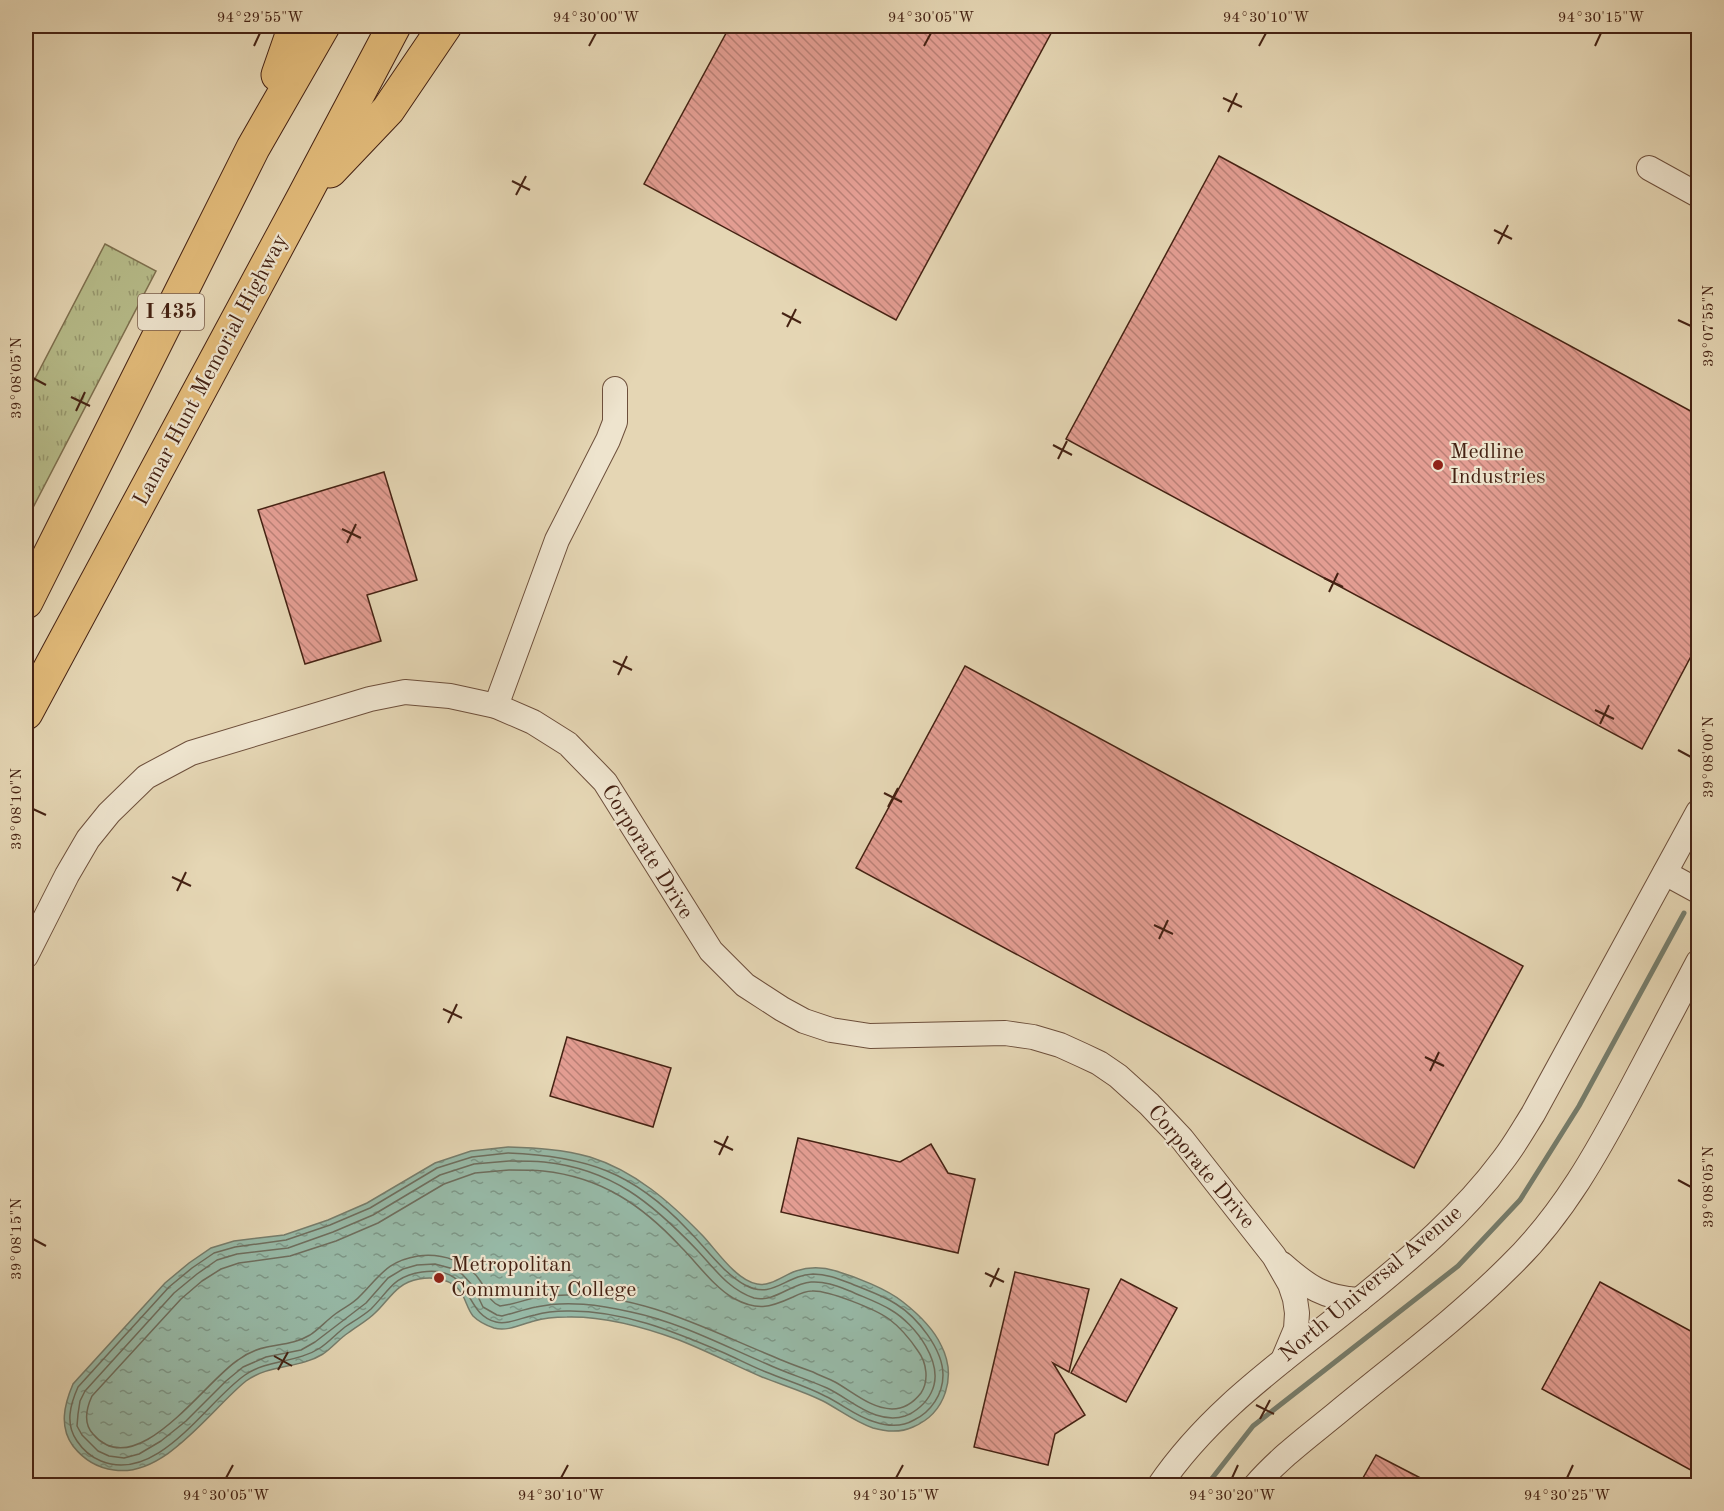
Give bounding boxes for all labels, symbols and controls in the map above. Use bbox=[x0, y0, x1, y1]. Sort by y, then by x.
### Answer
text: 94°29'55"W bbox=[217, 11, 303, 26]
text: 94°30'00"W bbox=[553, 11, 639, 26]
text: 94°30'05"W bbox=[888, 11, 974, 26]
text: 94°30'10"W bbox=[1223, 11, 1309, 26]
text: 94°30'15"W bbox=[1558, 11, 1644, 26]
street label: Lamar Hunt Memorial Highway bbox=[130, 230, 292, 510]
text: 39°07'55"N bbox=[1702, 285, 1717, 367]
road number: I 435 bbox=[138, 294, 204, 330]
text: 39°08'05"N bbox=[10, 337, 25, 419]
place label: Medline Industries bbox=[1450, 441, 1546, 488]
marker: Medline Industries bbox=[1431, 458, 1445, 472]
text: 39°08'00"N bbox=[1702, 716, 1717, 798]
text: 39°08'10"N bbox=[10, 768, 25, 850]
street label: Corporate Drive bbox=[597, 781, 697, 923]
street label: Corporate Drive bbox=[1143, 1101, 1259, 1233]
text: 39°08'05"N bbox=[1702, 1146, 1717, 1228]
text: 39°08'15"N bbox=[10, 1198, 25, 1280]
street label: North Universal Avenue bbox=[1276, 1202, 1466, 1366]
place label: Metropolitan Community College bbox=[451, 1254, 636, 1301]
marker: Metropolitan Community College bbox=[432, 1271, 446, 1285]
text: 94°30'05"W bbox=[183, 1489, 269, 1504]
text: 94°30'10"W bbox=[518, 1489, 604, 1504]
text: 94°30'15"W bbox=[853, 1489, 939, 1504]
text: 94°30'20"W bbox=[1189, 1489, 1275, 1504]
text: 94°30'25"W bbox=[1524, 1489, 1610, 1504]

